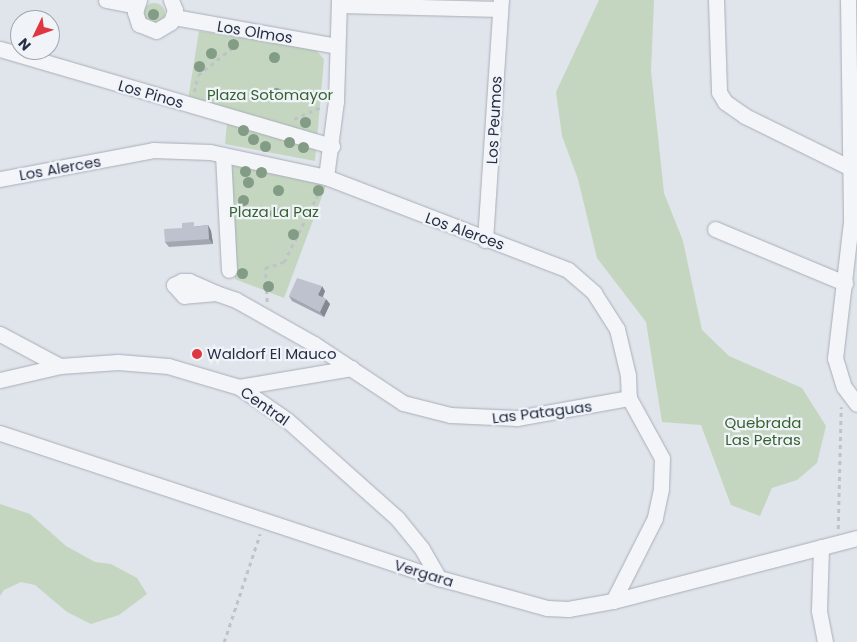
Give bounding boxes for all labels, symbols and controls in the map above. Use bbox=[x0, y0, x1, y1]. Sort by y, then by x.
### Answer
north arrow bbox=[10, 10, 60, 60]
street label: Los Olmos bbox=[216, 17, 294, 47]
text: N bbox=[14, 34, 36, 55]
street label: Los Peumos bbox=[483, 75, 505, 165]
street label: Los Pinos bbox=[116, 76, 186, 112]
park label: Plaza Sotomayor bbox=[207, 86, 333, 104]
street label: Los Alerces bbox=[18, 152, 102, 184]
park label: Plaza La Paz bbox=[229, 203, 319, 221]
street label: Los Alerces bbox=[423, 208, 507, 254]
place label: Waldorf El Mauco bbox=[207, 345, 336, 363]
marker: Waldorf El Mauco bbox=[191, 348, 203, 360]
street label: Central bbox=[237, 383, 293, 429]
street label: Las Pataguas bbox=[491, 397, 593, 427]
park label: Quebrada Las Petras bbox=[725, 413, 801, 448]
street label: Vergara bbox=[392, 555, 456, 591]

